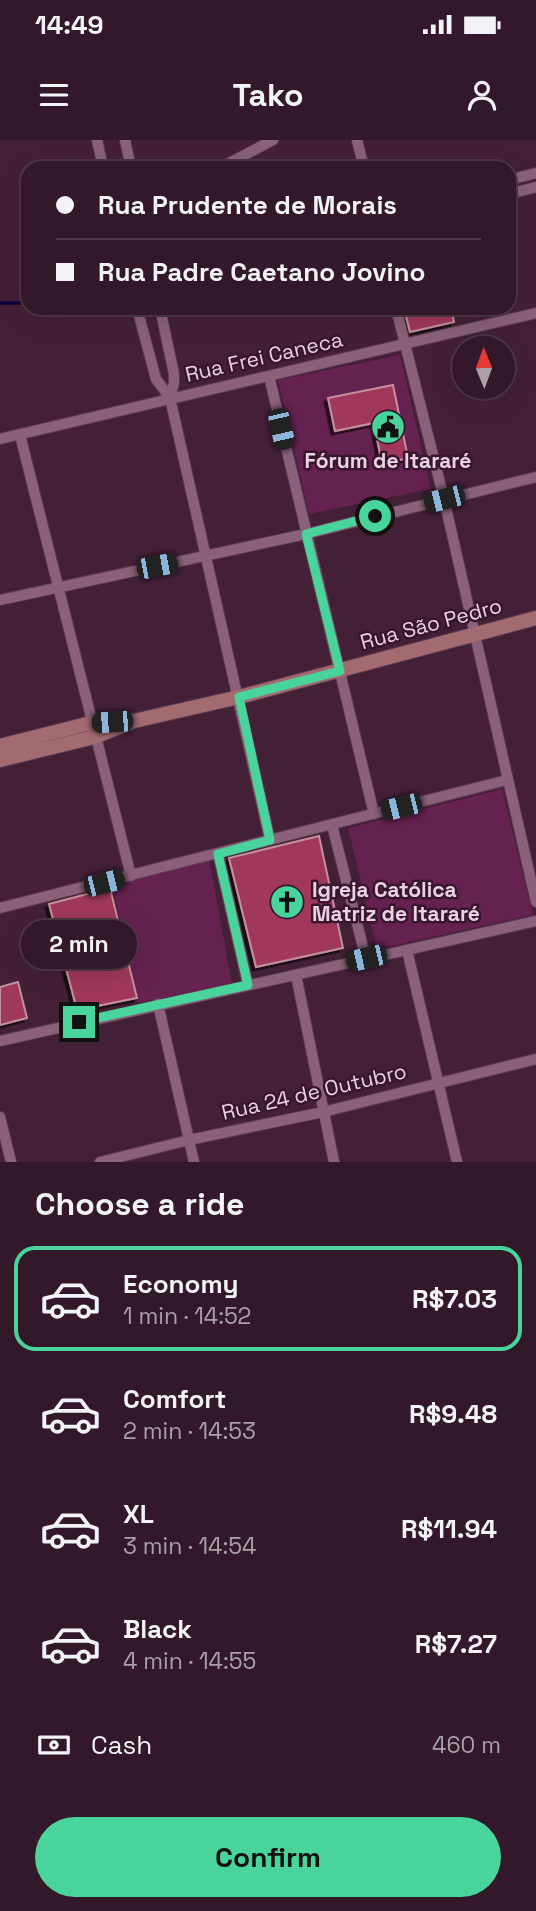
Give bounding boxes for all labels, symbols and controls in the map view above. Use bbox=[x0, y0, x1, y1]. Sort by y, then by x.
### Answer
text: 14:49 bbox=[35, 8, 104, 42]
text: Tako bbox=[232, 75, 304, 115]
icon: menu bbox=[35, 76, 73, 114]
icon: person bbox=[463, 76, 501, 114]
text: Rua Prudente de Morais bbox=[98, 188, 397, 222]
text: Rua Padre Caetano Jovino bbox=[98, 255, 425, 289]
street label: Rua Frei Caneca bbox=[182, 325, 345, 388]
north arrow bbox=[452, 336, 514, 399]
map controls bbox=[452, 336, 515, 399]
car bbox=[267, 406, 296, 452]
public building icon: Fórum de Itararé bbox=[369, 408, 407, 446]
place label: Fórum de Itararé bbox=[305, 447, 471, 474]
car bbox=[422, 484, 467, 514]
route start bbox=[359, 500, 391, 532]
car bbox=[135, 552, 180, 580]
street label: Rua São Pedro bbox=[357, 592, 505, 655]
car bbox=[91, 710, 134, 734]
car bbox=[379, 792, 424, 822]
car bbox=[82, 868, 127, 898]
place label: Igreja Católica Matriz de Itararé bbox=[312, 876, 480, 927]
church icon: Igreja Católica Matriz de Itararé bbox=[268, 883, 306, 921]
callout: 2 min bbox=[21, 920, 137, 970]
text: 2 min bbox=[49, 929, 109, 959]
car bbox=[344, 943, 389, 973]
route end bbox=[63, 1006, 95, 1038]
street label: Rua 24 de Outubro bbox=[219, 1057, 409, 1126]
text: Choose a ride bbox=[35, 1184, 245, 1224]
icon: car bbox=[39, 1267, 102, 1330]
text: Economy bbox=[123, 1267, 239, 1301]
text: R$7.03 bbox=[412, 1282, 497, 1316]
text: 1 min · 14:52 bbox=[123, 1301, 251, 1331]
icon: car bbox=[39, 1382, 102, 1445]
text: Comfort bbox=[123, 1382, 226, 1416]
text: R$9.48 bbox=[409, 1397, 497, 1431]
text: 2 min · 14:53 bbox=[123, 1416, 256, 1446]
icon: car bbox=[39, 1497, 102, 1560]
text: XL bbox=[123, 1497, 154, 1531]
text: R$11.94 bbox=[401, 1512, 497, 1546]
text: 3 min · 14:54 bbox=[123, 1531, 256, 1561]
icon: car bbox=[39, 1612, 102, 1675]
text: Black bbox=[123, 1612, 192, 1646]
text: R$7.27 bbox=[415, 1627, 497, 1661]
text: 4 min · 14:55 bbox=[123, 1646, 256, 1676]
icon: cash bbox=[35, 1726, 73, 1764]
text: Cash bbox=[91, 1728, 152, 1762]
text: 460 m bbox=[432, 1730, 501, 1760]
button: Confirm bbox=[35, 1817, 501, 1897]

